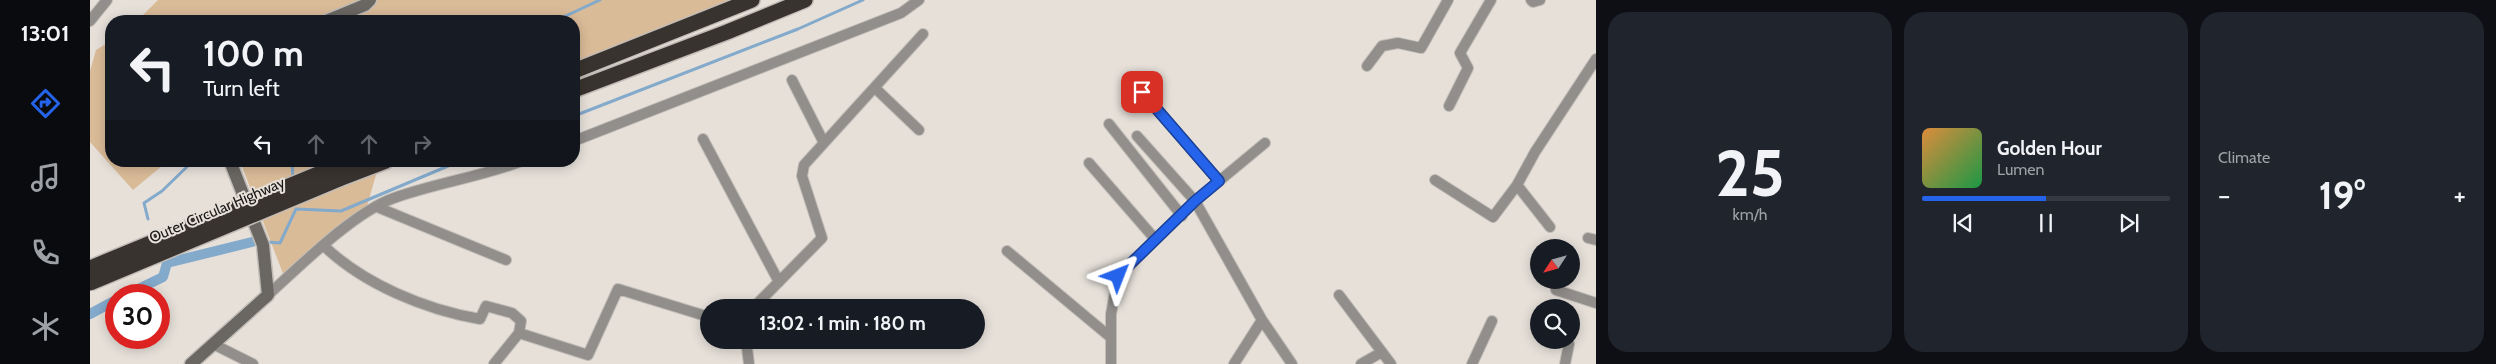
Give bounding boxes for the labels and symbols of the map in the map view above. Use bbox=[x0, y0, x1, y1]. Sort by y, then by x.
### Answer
pin bbox=[1121, 71, 1163, 113]
street label: Outer Circular Highway bbox=[147, 173, 288, 247]
north arrow bbox=[1530, 239, 1580, 289]
position arrow bbox=[1091, 249, 1143, 301]
speed limit sign: 30 bbox=[105, 284, 170, 349]

